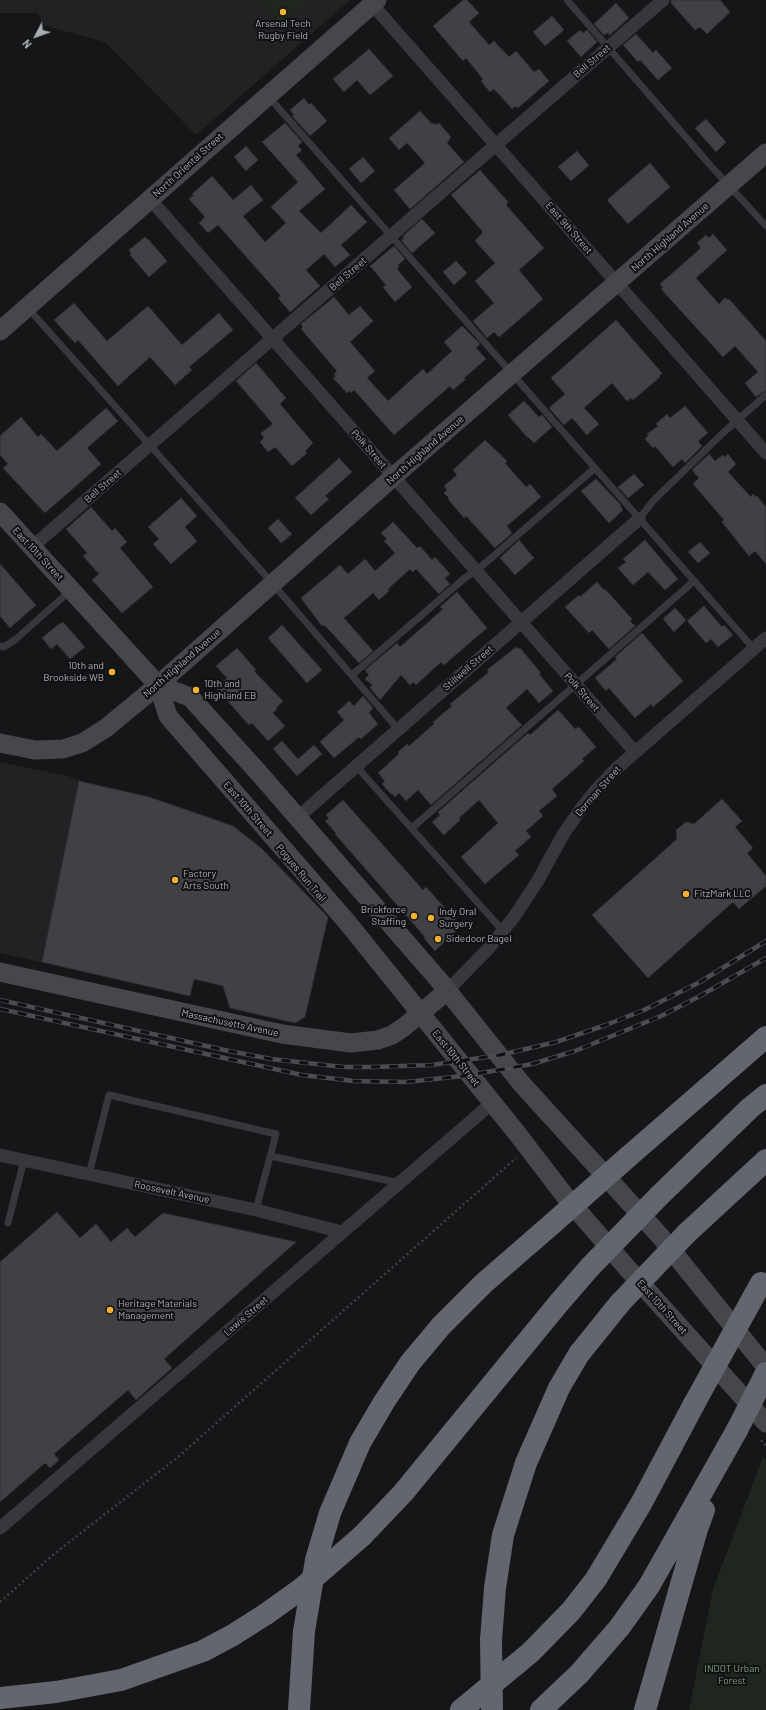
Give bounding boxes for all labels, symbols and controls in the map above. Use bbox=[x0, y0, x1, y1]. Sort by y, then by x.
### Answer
marker: Arsenal Tech Rugby Field bbox=[278, 7, 288, 17]
north arrow bbox=[16, 16, 56, 56]
place label: Arsenal Tech Rugby Field bbox=[255, 18, 311, 42]
text: N bbox=[19, 37, 34, 51]
street label: Bell Street bbox=[571, 42, 613, 80]
street label: North Oriental Street bbox=[150, 130, 226, 200]
street label: East 9th Street bbox=[543, 199, 595, 257]
street label: North Highland Avenue bbox=[629, 200, 711, 274]
street label: Bell Street bbox=[327, 255, 369, 293]
street label: North Highland Avenue bbox=[384, 413, 466, 487]
street label: Polk Street bbox=[349, 427, 389, 471]
street label: Bell Street bbox=[82, 467, 124, 505]
street label: East 10th Street bbox=[10, 525, 66, 583]
street label: North Highland Avenue bbox=[141, 626, 223, 700]
street label: Stillwell Street bbox=[440, 643, 496, 693]
place label: 10th and Brookside WB bbox=[43, 660, 104, 684]
marker: 10th and Brookside WB bbox=[107, 667, 117, 677]
street label: Polk Street bbox=[562, 670, 602, 714]
place label: 10th and Highland EB bbox=[204, 678, 256, 702]
marker: 10th and Highland EB bbox=[191, 685, 201, 695]
street label: Dorman Street bbox=[573, 763, 623, 819]
street label: East 10th Street bbox=[221, 779, 275, 839]
street label: Pogues Run Trail bbox=[273, 842, 329, 904]
place label: Factory Arts South bbox=[183, 868, 229, 892]
marker: Factory Arts South bbox=[170, 875, 180, 885]
place label: FitzMark LLC bbox=[694, 888, 751, 900]
marker: FitzMark LLC bbox=[681, 889, 691, 899]
place label: Brickforce Staffing bbox=[361, 904, 406, 928]
place label: Indy Oral Surgery bbox=[439, 906, 476, 930]
marker: Brickforce Staffing bbox=[409, 911, 419, 921]
marker: Indy Oral Surgery bbox=[426, 913, 436, 923]
place label: Sidedoor Bagel bbox=[446, 933, 511, 945]
marker: Sidedoor Bagel bbox=[433, 934, 443, 944]
street label: Massachusetts Avenue bbox=[180, 1007, 280, 1039]
street label: East 10th Street bbox=[430, 1027, 482, 1089]
street label: Roosevelt Avenue bbox=[133, 1178, 211, 1206]
street label: East 10th Street bbox=[634, 1277, 690, 1337]
street label: Lewis Street bbox=[221, 1294, 271, 1338]
place label: Heritage Materials Management bbox=[118, 1298, 197, 1322]
marker: Heritage Materials Management bbox=[105, 1305, 115, 1315]
park label: INDOT Urban Forest bbox=[704, 1663, 760, 1686]

